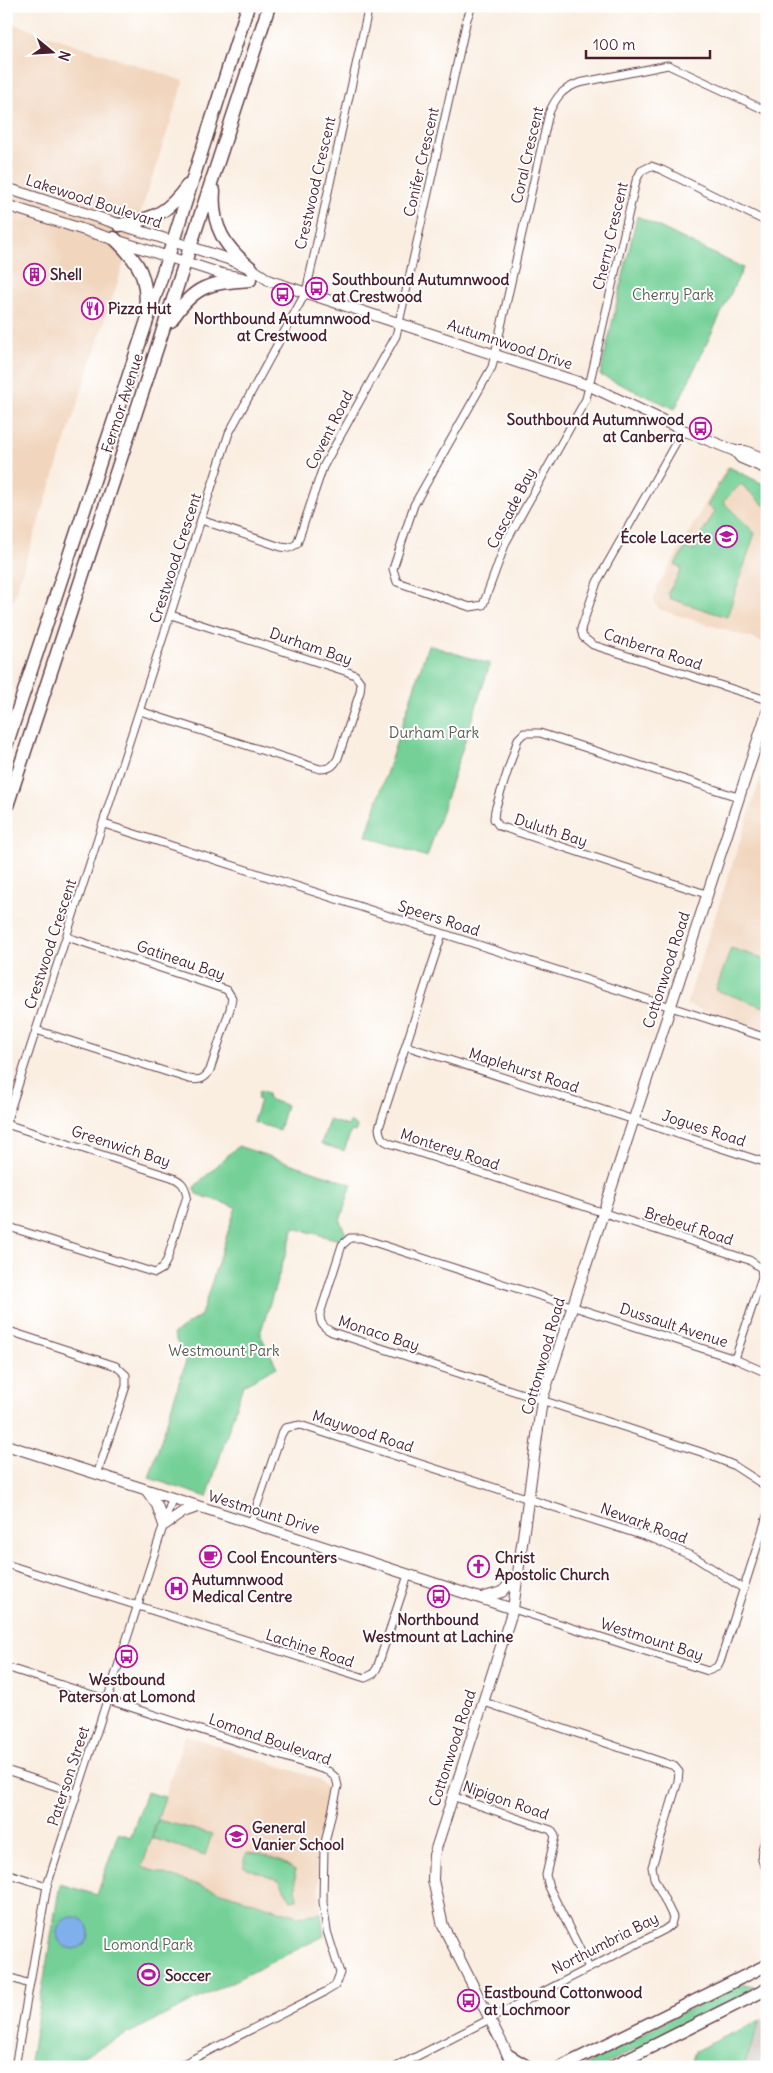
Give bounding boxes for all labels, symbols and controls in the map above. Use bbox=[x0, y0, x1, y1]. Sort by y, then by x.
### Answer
north arrow bbox=[28, 28, 78, 78]
scale bar bbox=[586, 28, 709, 60]
text: 100 m bbox=[593, 35, 635, 54]
text: N bbox=[54, 49, 74, 63]
street label: Conifer Crescent bbox=[399, 105, 443, 219]
street label: Coral Crescent bbox=[507, 105, 547, 205]
street label: Crestwood Crescent bbox=[290, 115, 340, 251]
street label: Lakewood Boulevard bbox=[23, 170, 165, 232]
street label: Cherry Crescent bbox=[588, 180, 632, 292]
building icon: Shell bbox=[22, 262, 46, 286]
place label: Shell bbox=[50, 265, 82, 284]
place label: Southbound Autumnwood at Crestwood bbox=[332, 270, 509, 306]
bus stop icon: Southbound Autumnwood at Crestwood bbox=[304, 276, 328, 300]
bus stop icon: Northbound Autumnwood at Crestwood bbox=[270, 283, 294, 307]
park label: Cherry Park bbox=[632, 285, 714, 304]
restaurant icon: Pizza Hut bbox=[80, 296, 104, 320]
place label: Pizza Hut bbox=[108, 299, 172, 318]
place label: Northbound Autumnwood at Crestwood bbox=[194, 309, 370, 345]
street label: Autumnwood Drive bbox=[445, 315, 575, 373]
street label: Fermor Avenue bbox=[97, 351, 147, 455]
street label: Covent Road bbox=[301, 387, 357, 473]
place label: Southbound Autumnwood at Canberra bbox=[507, 410, 684, 446]
bus stop icon: Southbound Autumnwood at Canberra bbox=[688, 416, 712, 440]
street label: Cascade Bay bbox=[482, 464, 540, 552]
street label: Crestwood Crescent bbox=[145, 490, 205, 626]
school or university icon: École Lacerte bbox=[715, 525, 739, 549]
place label: École Lacerte bbox=[620, 527, 711, 547]
street label: Durham Bay bbox=[267, 623, 355, 669]
street label: Canberra Road bbox=[601, 624, 705, 674]
park label: Durham Park bbox=[389, 723, 480, 742]
street label: Duluth Bay bbox=[512, 809, 590, 851]
street label: Crestwood Crescent bbox=[20, 876, 80, 1012]
street label: Speers Road bbox=[396, 896, 482, 940]
street label: Cottonwood Road bbox=[638, 909, 694, 1031]
street label: Gatineau Bay bbox=[134, 936, 228, 984]
street label: Maplehurst Road bbox=[467, 1043, 582, 1097]
street label: Jogues Road bbox=[660, 1106, 748, 1150]
street label: Greenwich Bay bbox=[69, 1121, 173, 1171]
street label: Monterey Road bbox=[398, 1124, 502, 1174]
street label: Brebeuf Road bbox=[642, 1203, 736, 1249]
street label: Cottonwood Road bbox=[517, 1295, 569, 1417]
street label: Dussault Avenue bbox=[618, 1299, 730, 1351]
street label: Monaco Bay bbox=[336, 1311, 422, 1355]
park label: Westmount Park bbox=[168, 1341, 280, 1360]
street label: Maywood Road bbox=[310, 1406, 416, 1456]
street label: Westmount Drive bbox=[206, 1486, 322, 1538]
street label: Newark Road bbox=[598, 1498, 690, 1548]
cafe icon: Cool Encounters bbox=[199, 1545, 223, 1569]
place label: Cool Encounters bbox=[227, 1548, 337, 1567]
place label: Christ Apostolic Church bbox=[495, 1548, 610, 1585]
church icon: Christ Apostolic Church bbox=[467, 1554, 491, 1578]
place label: Autumnwood Medical Centre bbox=[192, 1570, 292, 1606]
hospital icon: Autumnwood Medical Centre bbox=[164, 1576, 188, 1600]
bus stop icon: Northbound Westmount at Lachine bbox=[426, 1584, 450, 1608]
place label: Northbound Westmount at Lachine bbox=[363, 1610, 513, 1646]
street label: Westmount Bay bbox=[598, 1613, 706, 1665]
street label: Lachine Road bbox=[263, 1625, 357, 1671]
bus stop icon: Westbound Paterson at Lomond bbox=[115, 1644, 139, 1668]
place label: Westbound Paterson at Lomond bbox=[59, 1670, 195, 1706]
street label: Cottonwood Road bbox=[424, 1687, 480, 1809]
street label: Lomond Boulevard bbox=[206, 1709, 334, 1769]
street label: Paterson Street bbox=[43, 1724, 93, 1828]
street label: Nipigon Road bbox=[460, 1776, 552, 1824]
place label: General Vanier School bbox=[252, 1818, 344, 1854]
school or university icon: General Vanier School bbox=[224, 1824, 248, 1848]
street label: Northumbria Bay bbox=[549, 1908, 661, 1978]
park label: Lomond Park bbox=[103, 1935, 193, 1954]
sports icon: Soccer bbox=[137, 1963, 161, 1987]
place label: Soccer bbox=[165, 1966, 212, 1985]
place label: Eastbound Cottonwood at Lochmoor bbox=[484, 1983, 642, 2019]
bus stop icon: Eastbound Cottonwood at Lochmoor bbox=[456, 1989, 480, 2013]

